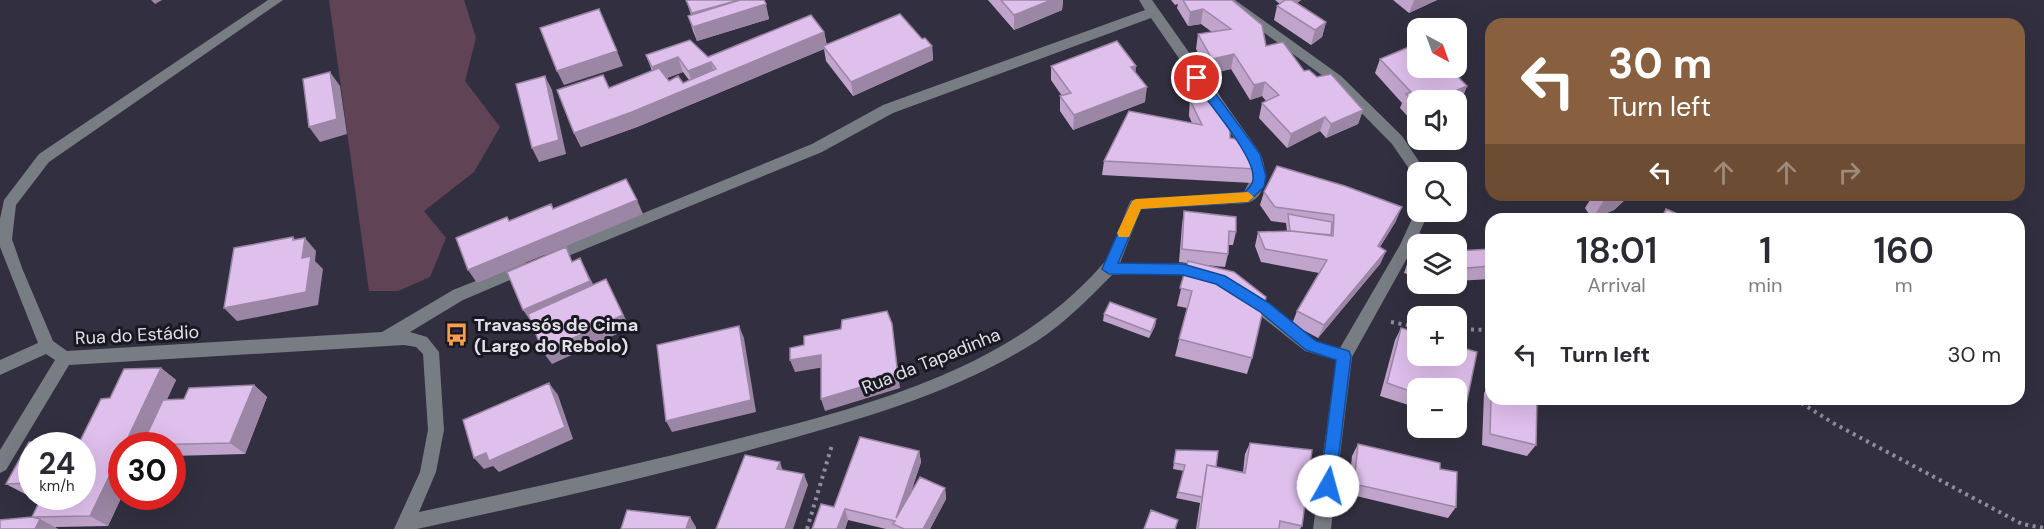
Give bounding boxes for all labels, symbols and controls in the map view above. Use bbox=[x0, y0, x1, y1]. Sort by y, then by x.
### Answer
north arrow bbox=[1407, 18, 1467, 78]
map controls bbox=[1407, 18, 1467, 438]
text: 30 m bbox=[1608, 36, 1712, 91]
icon: left bbox=[1509, 42, 1587, 120]
pin bbox=[1171, 52, 1222, 103]
icon: arrive bbox=[1180, 61, 1213, 94]
text: Turn left bbox=[1608, 89, 1711, 124]
button: sound bbox=[1407, 90, 1467, 150]
icon: left bbox=[1644, 156, 1677, 189]
icon: ahead bbox=[1707, 156, 1740, 189]
icon: ahead bbox=[1770, 156, 1803, 189]
icon: right bbox=[1833, 156, 1866, 189]
button: search bbox=[1407, 162, 1467, 222]
text: 18:01 bbox=[1576, 227, 1657, 274]
text: 1 bbox=[1759, 227, 1772, 274]
text: 160 bbox=[1874, 227, 1934, 274]
button: layers bbox=[1407, 234, 1467, 294]
text: Arrival bbox=[1588, 272, 1646, 298]
text: min bbox=[1748, 272, 1782, 298]
text: m bbox=[1895, 272, 1913, 298]
button: + bbox=[1407, 306, 1467, 366]
place label: Travassós de Cima (Largo do Rebolo) bbox=[474, 313, 638, 358]
street label: Rua do Estádio bbox=[74, 320, 200, 350]
bus stop icon: Travassós de Cima (Largo do Rebolo) bbox=[443, 322, 469, 348]
street label: Rua da Tapadinha bbox=[858, 322, 1004, 400]
icon: left bbox=[1509, 338, 1542, 371]
text: Turn left bbox=[1560, 340, 1650, 369]
text: 30 m bbox=[1947, 340, 2001, 369]
button: − bbox=[1407, 378, 1467, 438]
speed limit sign: 30 bbox=[108, 432, 186, 510]
text: 24 bbox=[39, 444, 75, 483]
position arrow bbox=[1296, 454, 1360, 518]
text: km/h bbox=[39, 476, 75, 496]

